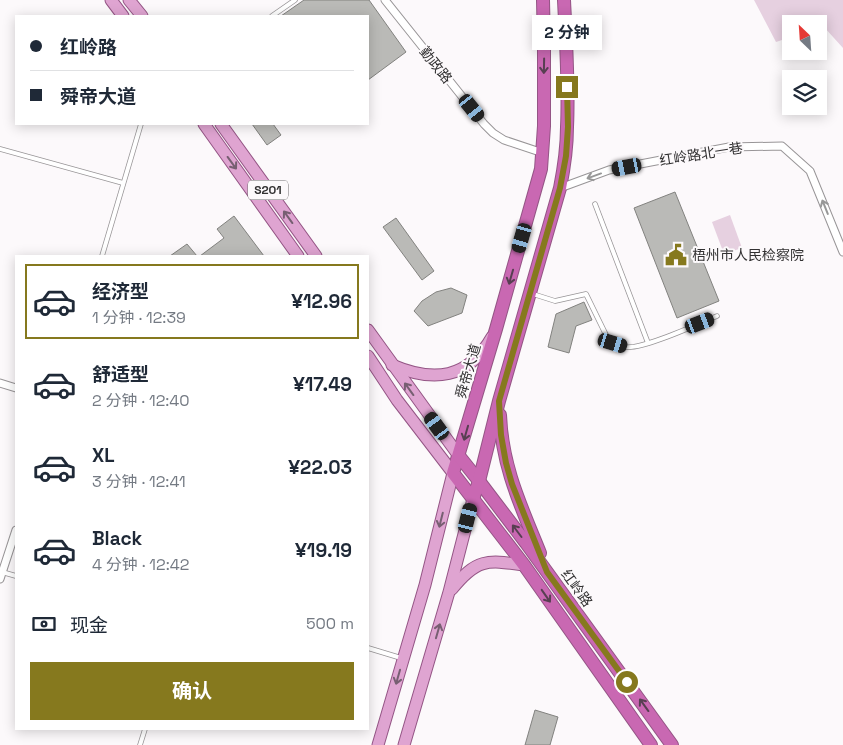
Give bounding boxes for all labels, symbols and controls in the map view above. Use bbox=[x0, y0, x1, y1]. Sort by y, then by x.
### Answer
callout: 2 分钟 bbox=[532, 14, 602, 49]
north arrow bbox=[782, 15, 828, 60]
map controls bbox=[782, 15, 827, 115]
text: 2 分钟 bbox=[544, 22, 590, 43]
text: 红岭路 bbox=[60, 35, 117, 60]
street label: 勤政路 bbox=[416, 43, 456, 87]
one-way arrow bbox=[539, 58, 549, 74]
button: layers bbox=[782, 70, 827, 115]
route end bbox=[556, 76, 578, 98]
text: 舜帝大道 bbox=[60, 84, 136, 109]
car bbox=[456, 92, 487, 124]
street label: 红岭路北一巷 bbox=[658, 139, 744, 169]
one-way arrow bbox=[227, 156, 237, 170]
car bbox=[610, 157, 643, 177]
one-way arrow bbox=[586, 172, 602, 181]
road number: S201 bbox=[248, 180, 288, 200]
one-way arrow bbox=[819, 200, 829, 215]
one-way arrow bbox=[282, 211, 293, 224]
car bbox=[510, 222, 533, 254]
public building icon: 梧州市人民检察院 bbox=[663, 242, 689, 268]
place label: 梧州市人民检察院 bbox=[692, 246, 804, 264]
one-way arrow bbox=[506, 269, 516, 285]
icon: car bbox=[32, 279, 77, 324]
text: 经济型 bbox=[92, 279, 149, 304]
text: ¥12.96 bbox=[291, 289, 352, 314]
text: 1 分钟 · 12:39 bbox=[92, 307, 186, 328]
car bbox=[683, 311, 716, 335]
car bbox=[596, 331, 629, 355]
street label: 舜帝大道 bbox=[452, 342, 484, 400]
icon: car bbox=[32, 362, 77, 407]
text: 舒适型 bbox=[92, 362, 149, 387]
text: ¥17.49 bbox=[293, 372, 352, 397]
one-way arrow bbox=[404, 383, 415, 396]
text: 2 分钟 · 12:40 bbox=[92, 390, 190, 411]
car bbox=[422, 409, 451, 443]
one-way arrow bbox=[460, 425, 470, 441]
text: XL bbox=[92, 443, 115, 468]
icon: car bbox=[32, 445, 77, 490]
text: ¥22.03 bbox=[288, 455, 352, 480]
text: 3 分钟 · 12:41 bbox=[92, 471, 186, 492]
car bbox=[457, 502, 478, 534]
one-way arrow bbox=[436, 512, 445, 528]
one-way arrow bbox=[512, 525, 523, 538]
text: Black bbox=[92, 526, 142, 551]
icon: car bbox=[32, 528, 77, 573]
text: ¥19.19 bbox=[295, 538, 352, 563]
text: 4 分钟 · 12:42 bbox=[92, 554, 189, 575]
street label: 红岭路 bbox=[557, 566, 597, 610]
one-way arrow bbox=[541, 588, 551, 602]
icon: cash bbox=[30, 610, 58, 638]
text: 现金 bbox=[70, 613, 108, 638]
text: 500 m bbox=[306, 613, 354, 634]
one-way arrow bbox=[433, 623, 443, 639]
button: 确认 bbox=[30, 662, 354, 720]
one-way arrow bbox=[392, 669, 402, 685]
route start bbox=[616, 671, 638, 693]
one-way arrow bbox=[638, 699, 649, 713]

